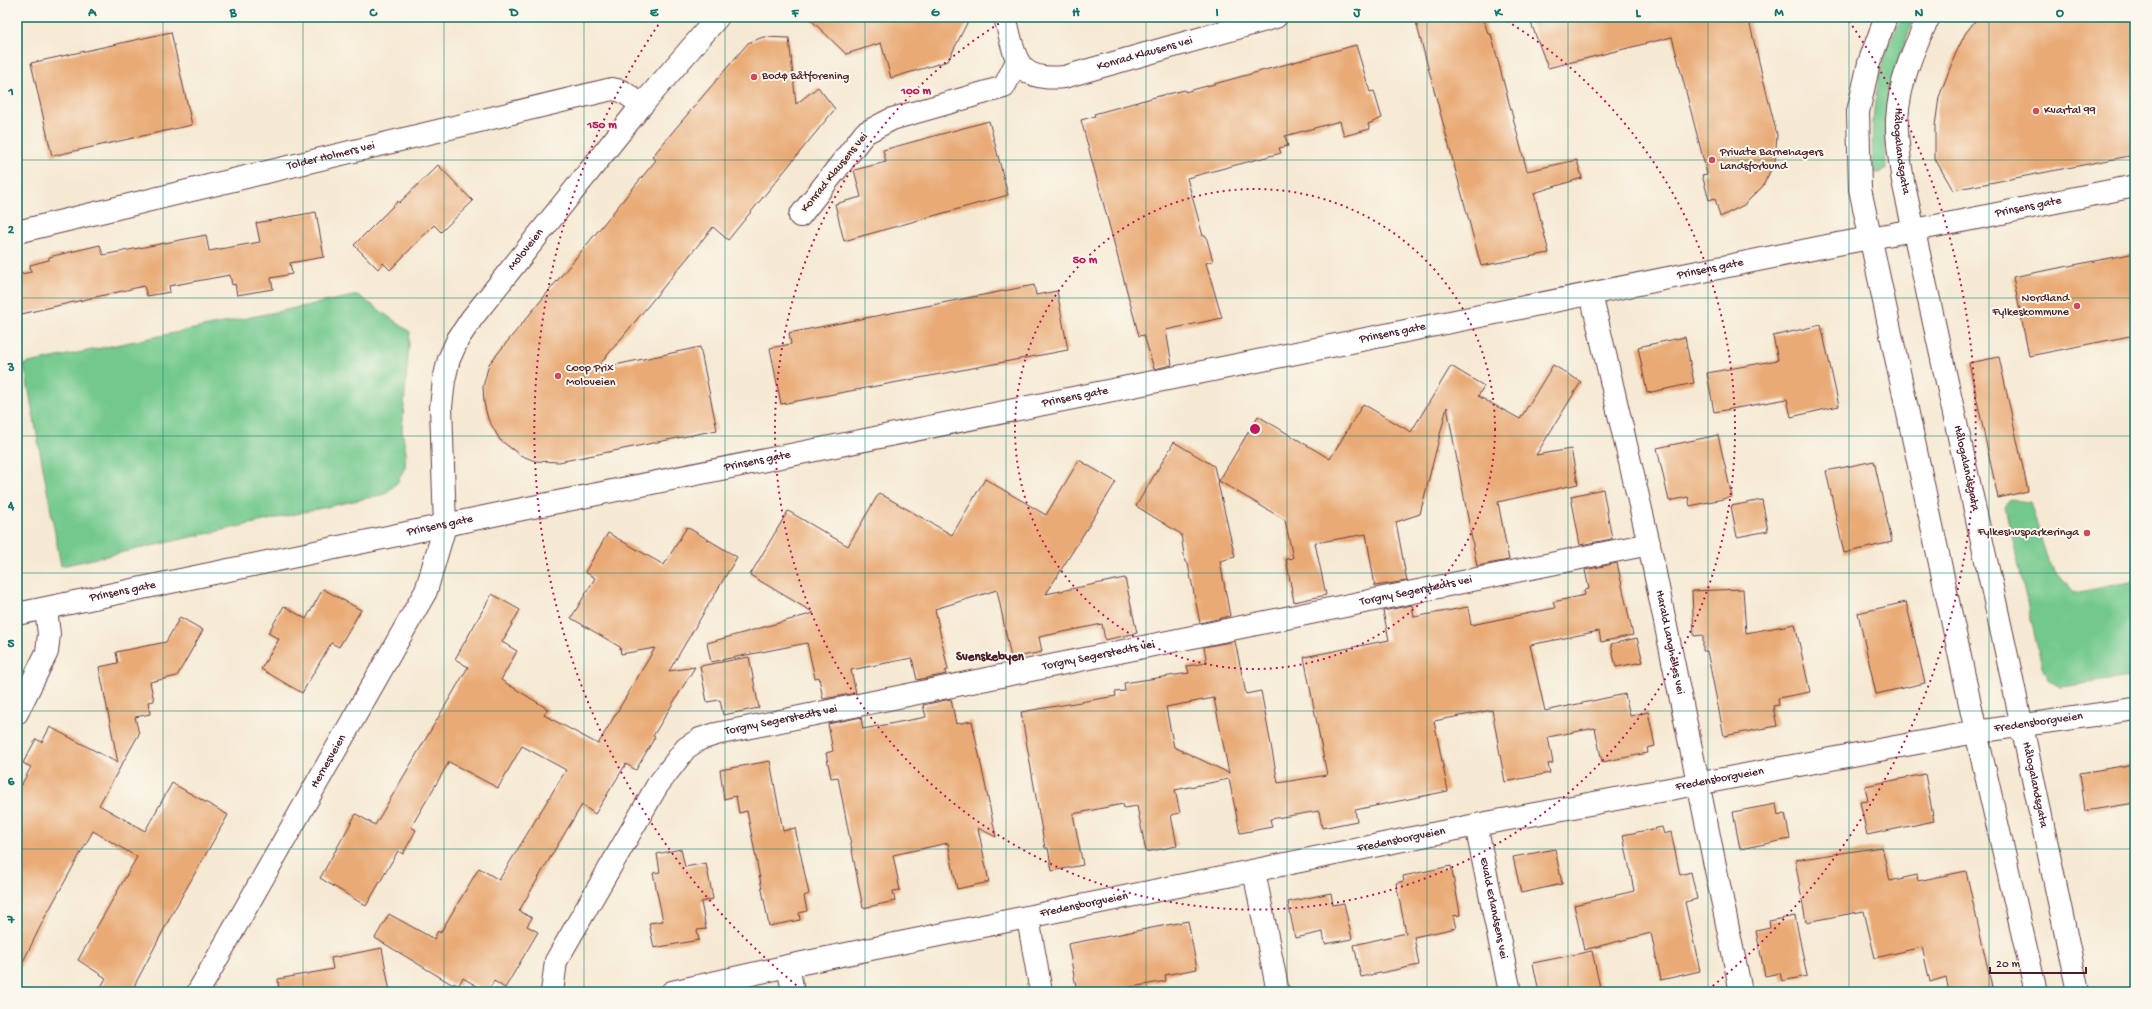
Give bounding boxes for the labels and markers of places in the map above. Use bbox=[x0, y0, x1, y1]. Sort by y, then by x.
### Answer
place label: Bodø Båtforening bbox=[761, 70, 850, 84]
marker: Bodø Båtforening bbox=[749, 72, 759, 82]
place label: Kvartal 99 bbox=[2044, 104, 2096, 118]
marker: Kvartal 99 bbox=[2031, 106, 2041, 116]
place label: Private Barnehagers Landsforbund bbox=[1719, 146, 1824, 174]
marker: Private Barnehagers Landsforbund bbox=[1707, 155, 1717, 165]
place label: Nordland Fylkeskommune bbox=[1991, 292, 2070, 320]
marker: Nordland Fylkeskommune bbox=[2072, 301, 2082, 311]
place label: Coop Prix Moloveien bbox=[566, 362, 616, 390]
marker: Coop Prix Moloveien bbox=[553, 371, 563, 381]
centre of rings bbox=[1248, 422, 1262, 436]
place label: Fylkeshusparkeringa bbox=[1976, 526, 2079, 540]
marker: Fylkeshusparkeringa bbox=[2082, 528, 2092, 538]

